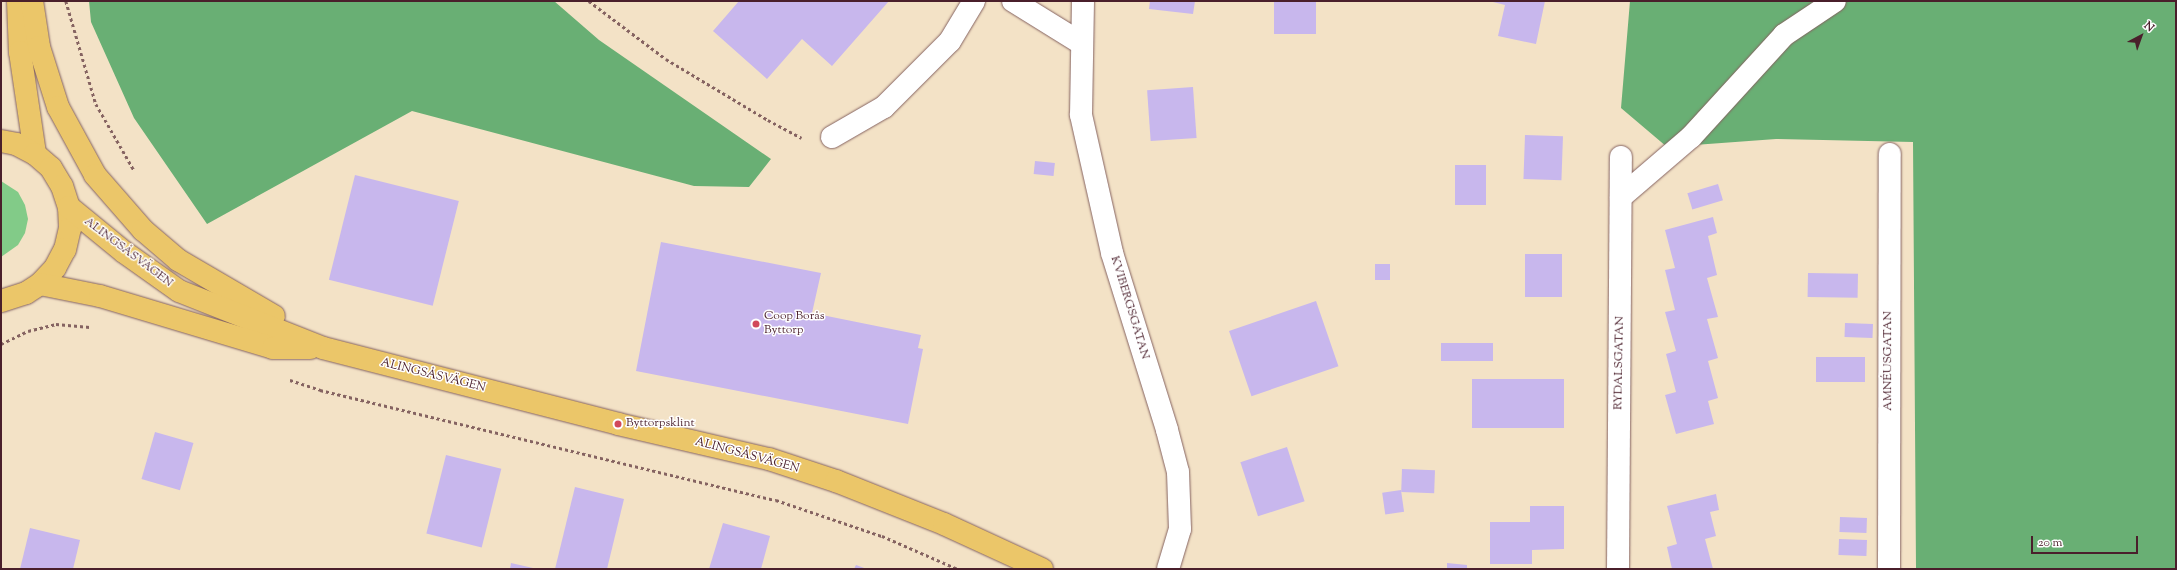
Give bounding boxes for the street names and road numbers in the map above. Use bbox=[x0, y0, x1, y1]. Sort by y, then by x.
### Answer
street label: ALINGSÅSVÄGEN bbox=[81, 215, 175, 291]
street label: KVIBERGSGATAN bbox=[1106, 255, 1152, 361]
street label: AMNÉUSGATAN bbox=[1882, 311, 1896, 411]
street label: RYDALSGATAN bbox=[1612, 316, 1628, 410]
street label: ALINGSÅSVÄGEN bbox=[379, 356, 487, 396]
street label: ALINGSÅSVÄGEN bbox=[693, 435, 801, 477]

